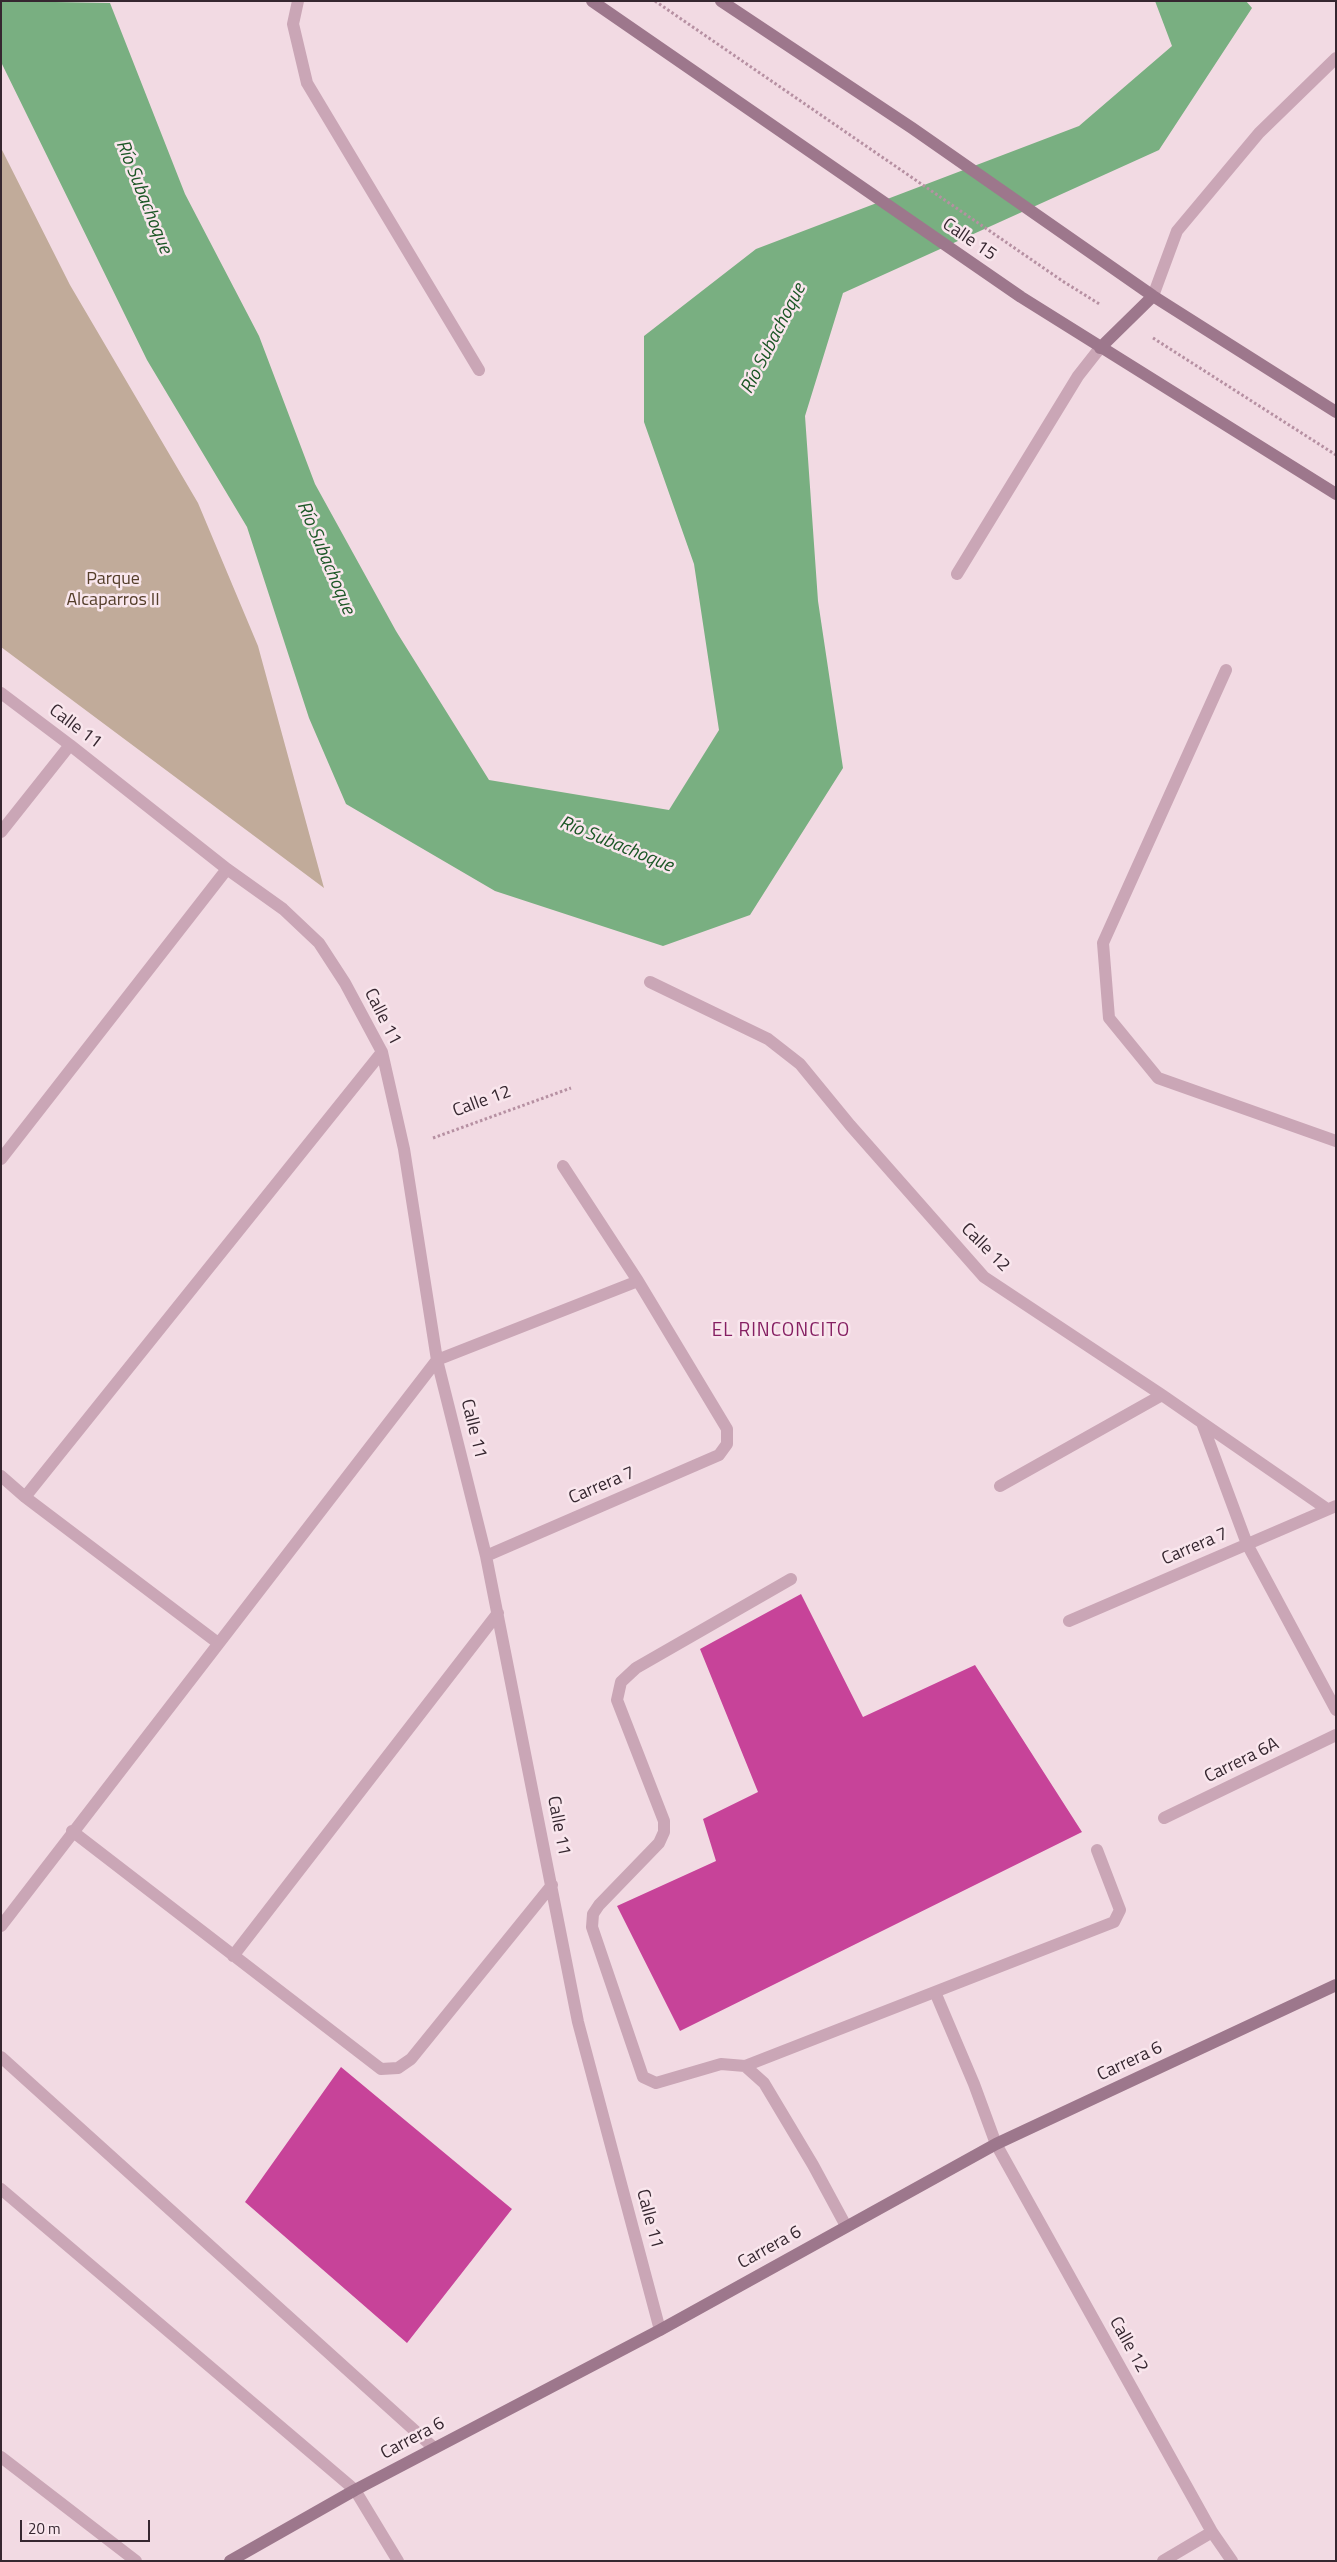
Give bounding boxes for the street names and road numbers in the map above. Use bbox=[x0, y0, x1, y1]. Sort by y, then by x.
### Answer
street label: Calle 15 bbox=[938, 214, 1000, 266]
street label: Calle 11 bbox=[44, 700, 106, 754]
street label: Calle 11 bbox=[359, 985, 405, 1049]
street label: Calle 12 bbox=[450, 1082, 514, 1122]
street label: Calle 12 bbox=[956, 1219, 1014, 1277]
street label: Calle 11 bbox=[455, 1397, 491, 1461]
street label: Carrera 7 bbox=[566, 1462, 638, 1510]
street label: Carrera 7 bbox=[1159, 1523, 1231, 1571]
street label: Carrera 6A bbox=[1201, 1734, 1283, 1788]
street label: Calle 11 bbox=[542, 1794, 574, 1858]
street label: Carrera 6 bbox=[1094, 2038, 1166, 2086]
street label: Calle 11 bbox=[631, 2187, 667, 2251]
street label: Carrera 6 bbox=[734, 2222, 806, 2274]
street label: Calle 12 bbox=[1104, 2313, 1152, 2377]
street label: Carrera 6 bbox=[377, 2413, 449, 2465]

